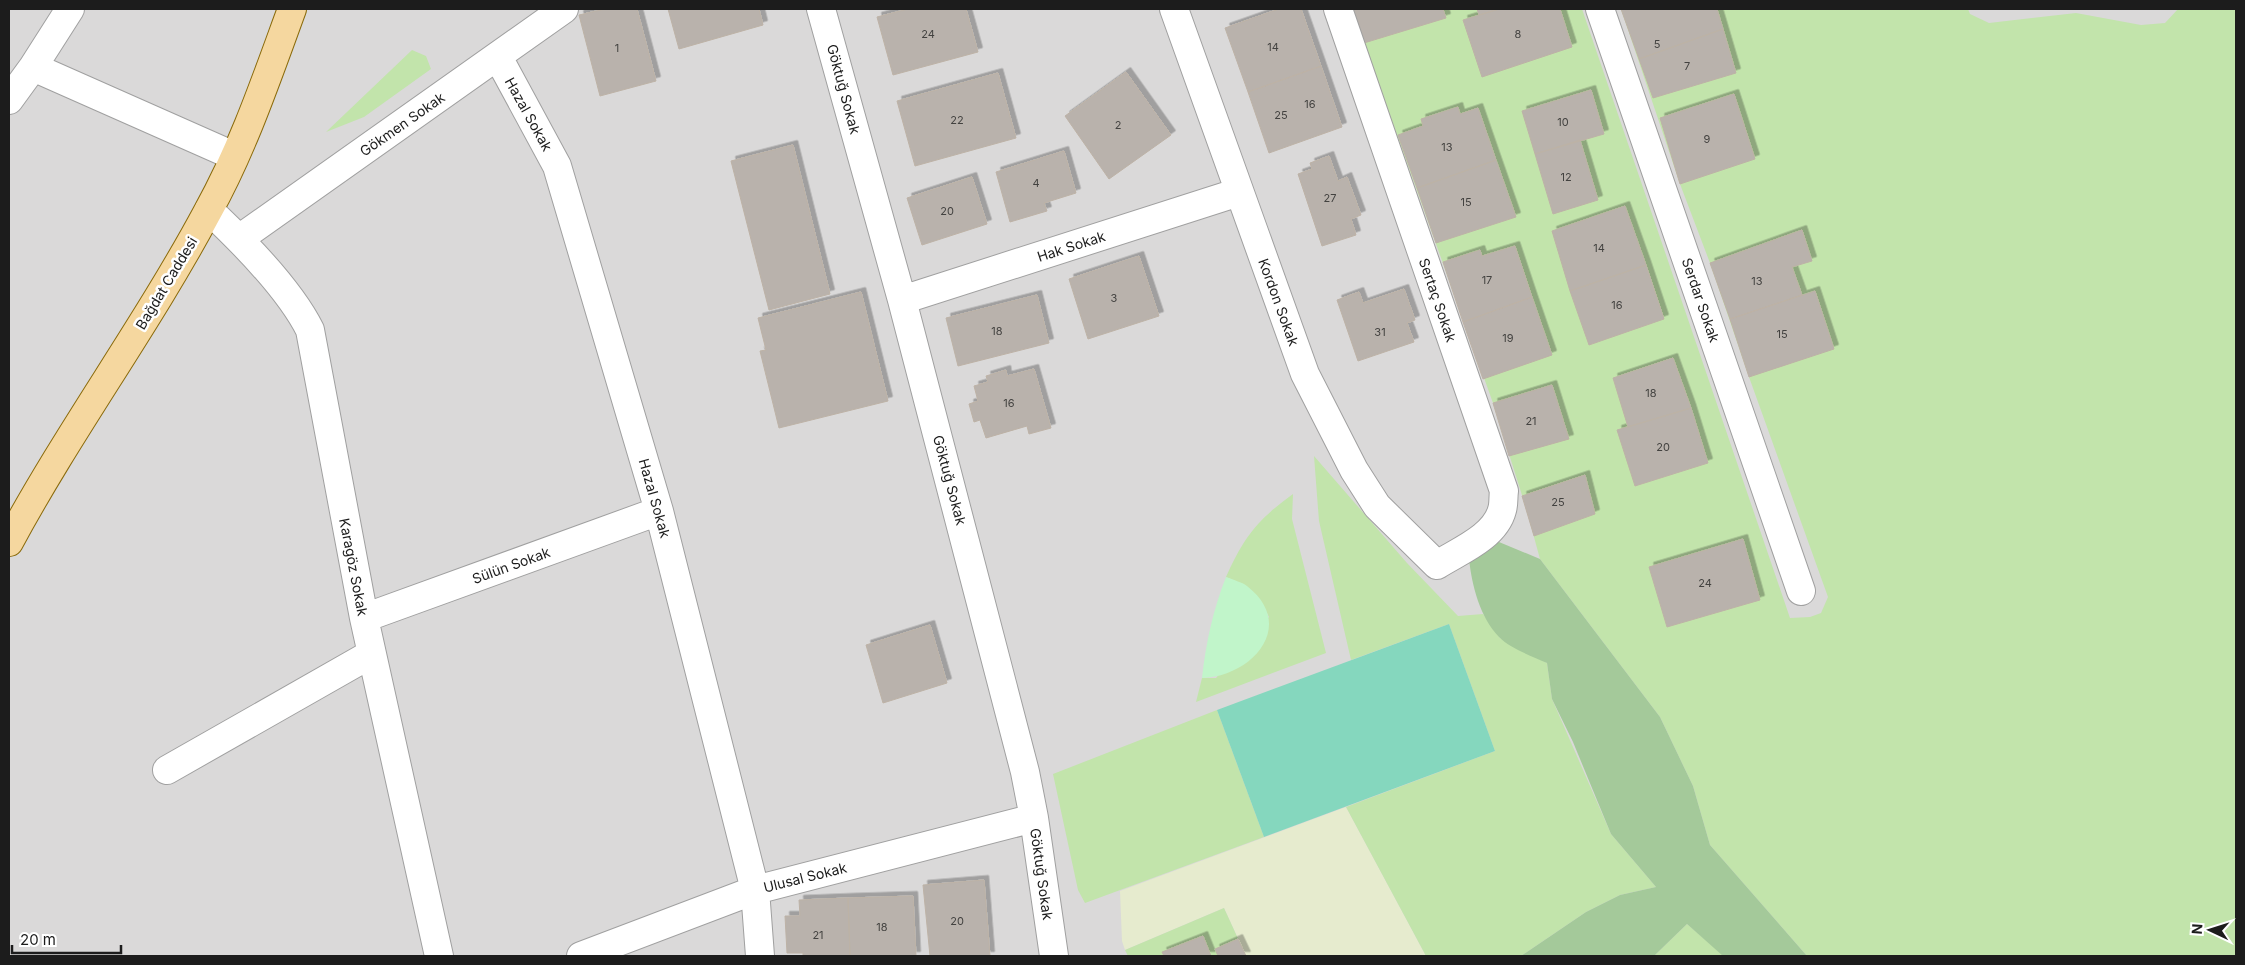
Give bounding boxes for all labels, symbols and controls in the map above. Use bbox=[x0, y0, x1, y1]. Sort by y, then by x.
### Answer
house number: 24 bbox=[921, 27, 935, 41]
house number: 8 bbox=[1515, 27, 1522, 41]
house number: 5 bbox=[1654, 37, 1661, 51]
house number: 14 bbox=[1267, 40, 1279, 54]
house number: 1 bbox=[615, 41, 619, 55]
street label: Göktuğ Sokak bbox=[824, 42, 864, 136]
house number: 7 bbox=[1684, 59, 1690, 73]
street label: Hazal Sokak bbox=[502, 74, 556, 154]
street label: Gökmen Sokak bbox=[356, 88, 448, 160]
house number: 16 bbox=[1304, 97, 1316, 111]
house number: 25 bbox=[1274, 108, 1288, 122]
house number: 22 bbox=[950, 113, 964, 127]
house number: 10 bbox=[1557, 115, 1569, 129]
house number: 2 bbox=[1115, 118, 1121, 132]
house number: 9 bbox=[1704, 132, 1711, 146]
house number: 13 bbox=[1441, 140, 1453, 154]
house number: 12 bbox=[1560, 170, 1572, 184]
house number: 4 bbox=[1032, 176, 1040, 190]
house number: 27 bbox=[1324, 191, 1336, 205]
house number: 15 bbox=[1460, 195, 1472, 209]
house number: 20 bbox=[940, 204, 954, 218]
street label: Hak Sokak bbox=[1035, 227, 1107, 265]
street label: Bağdat Caddesi bbox=[132, 234, 200, 332]
house number: 14 bbox=[1593, 241, 1605, 255]
street label: Serdar Sokak bbox=[1679, 255, 1724, 345]
street label: Kordon Sokak bbox=[1255, 256, 1303, 348]
street label: Sertaç Sokak bbox=[1416, 256, 1460, 345]
house number: 17 bbox=[1482, 273, 1492, 287]
house number: 13 bbox=[1751, 274, 1763, 288]
house number: 3 bbox=[1111, 291, 1118, 305]
house number: 16 bbox=[1611, 298, 1623, 312]
house number: 18 bbox=[991, 324, 1003, 338]
house number: 31 bbox=[1374, 325, 1386, 339]
house number: 15 bbox=[1776, 327, 1788, 341]
house number: 19 bbox=[1502, 331, 1514, 345]
house number: 18 bbox=[1645, 386, 1657, 400]
house number: 16 bbox=[1003, 396, 1015, 410]
house number: 21 bbox=[1525, 414, 1537, 428]
street label: Göktuğ Sokak bbox=[930, 433, 970, 527]
house number: 20 bbox=[1656, 440, 1670, 454]
street label: Hazal Sokak bbox=[636, 456, 675, 540]
house number: 25 bbox=[1551, 495, 1565, 509]
street label: Karagöz Sokak bbox=[336, 517, 372, 618]
street label: Sülün Sokak bbox=[470, 543, 553, 587]
house number: 24 bbox=[1698, 576, 1712, 590]
street label: Göktuğ Sokak bbox=[1027, 827, 1057, 921]
street label: Ulusal Sokak bbox=[762, 858, 849, 896]
north arrow bbox=[2185, 905, 2235, 955]
house number: 20 bbox=[950, 914, 964, 928]
house number: 18 bbox=[876, 920, 888, 934]
scale bar bbox=[12, 922, 121, 954]
text: N bbox=[2188, 923, 2205, 935]
house number: 21 bbox=[812, 928, 824, 942]
text: 20 m bbox=[20, 930, 56, 949]

